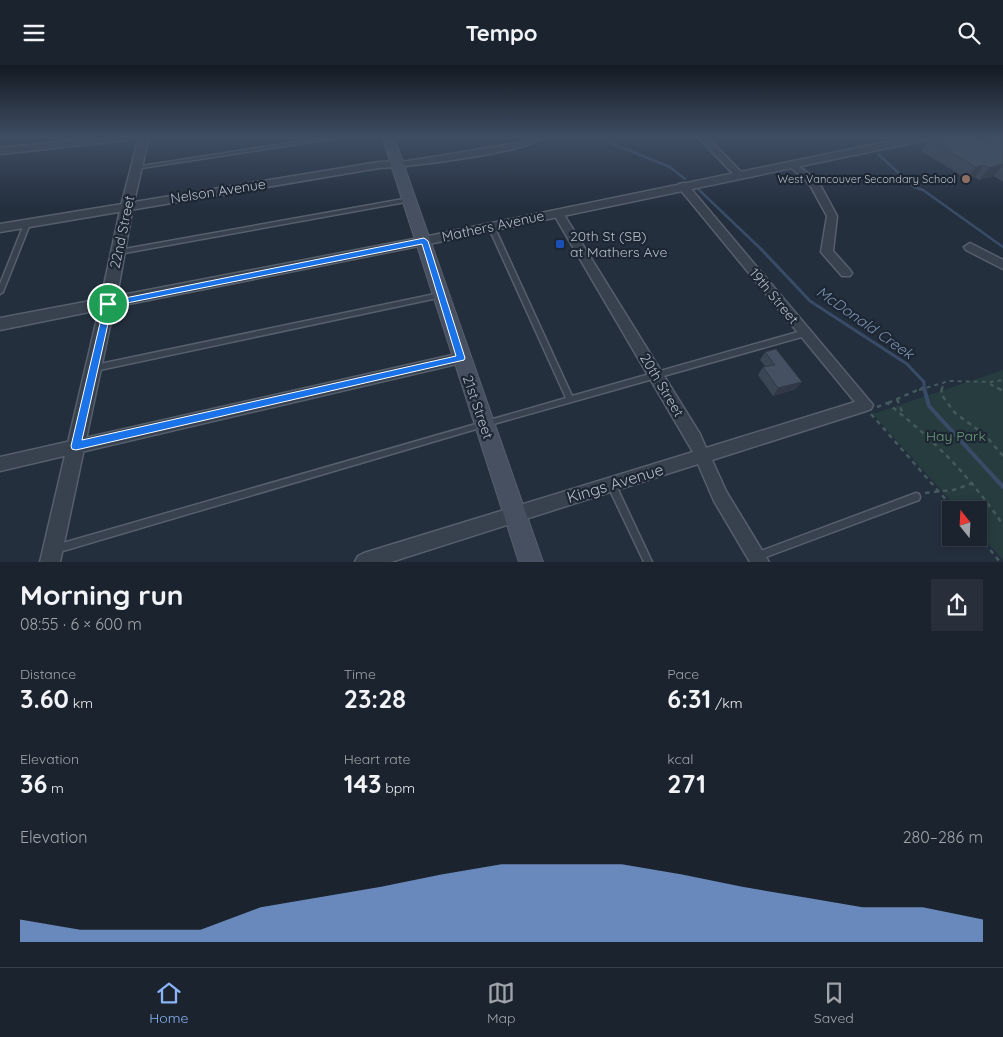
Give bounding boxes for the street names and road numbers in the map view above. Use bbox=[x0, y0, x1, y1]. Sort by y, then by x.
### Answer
street label: Nelson Avenue bbox=[169, 175, 267, 207]
street label: 22nd Street bbox=[105, 194, 139, 270]
street label: Mathers Avenue bbox=[440, 206, 546, 246]
street label: 19th Street bbox=[745, 264, 803, 328]
street label: 20th Street bbox=[636, 350, 688, 420]
street label: 21st Street bbox=[459, 373, 497, 442]
street label: Kings Avenue bbox=[564, 459, 666, 507]

